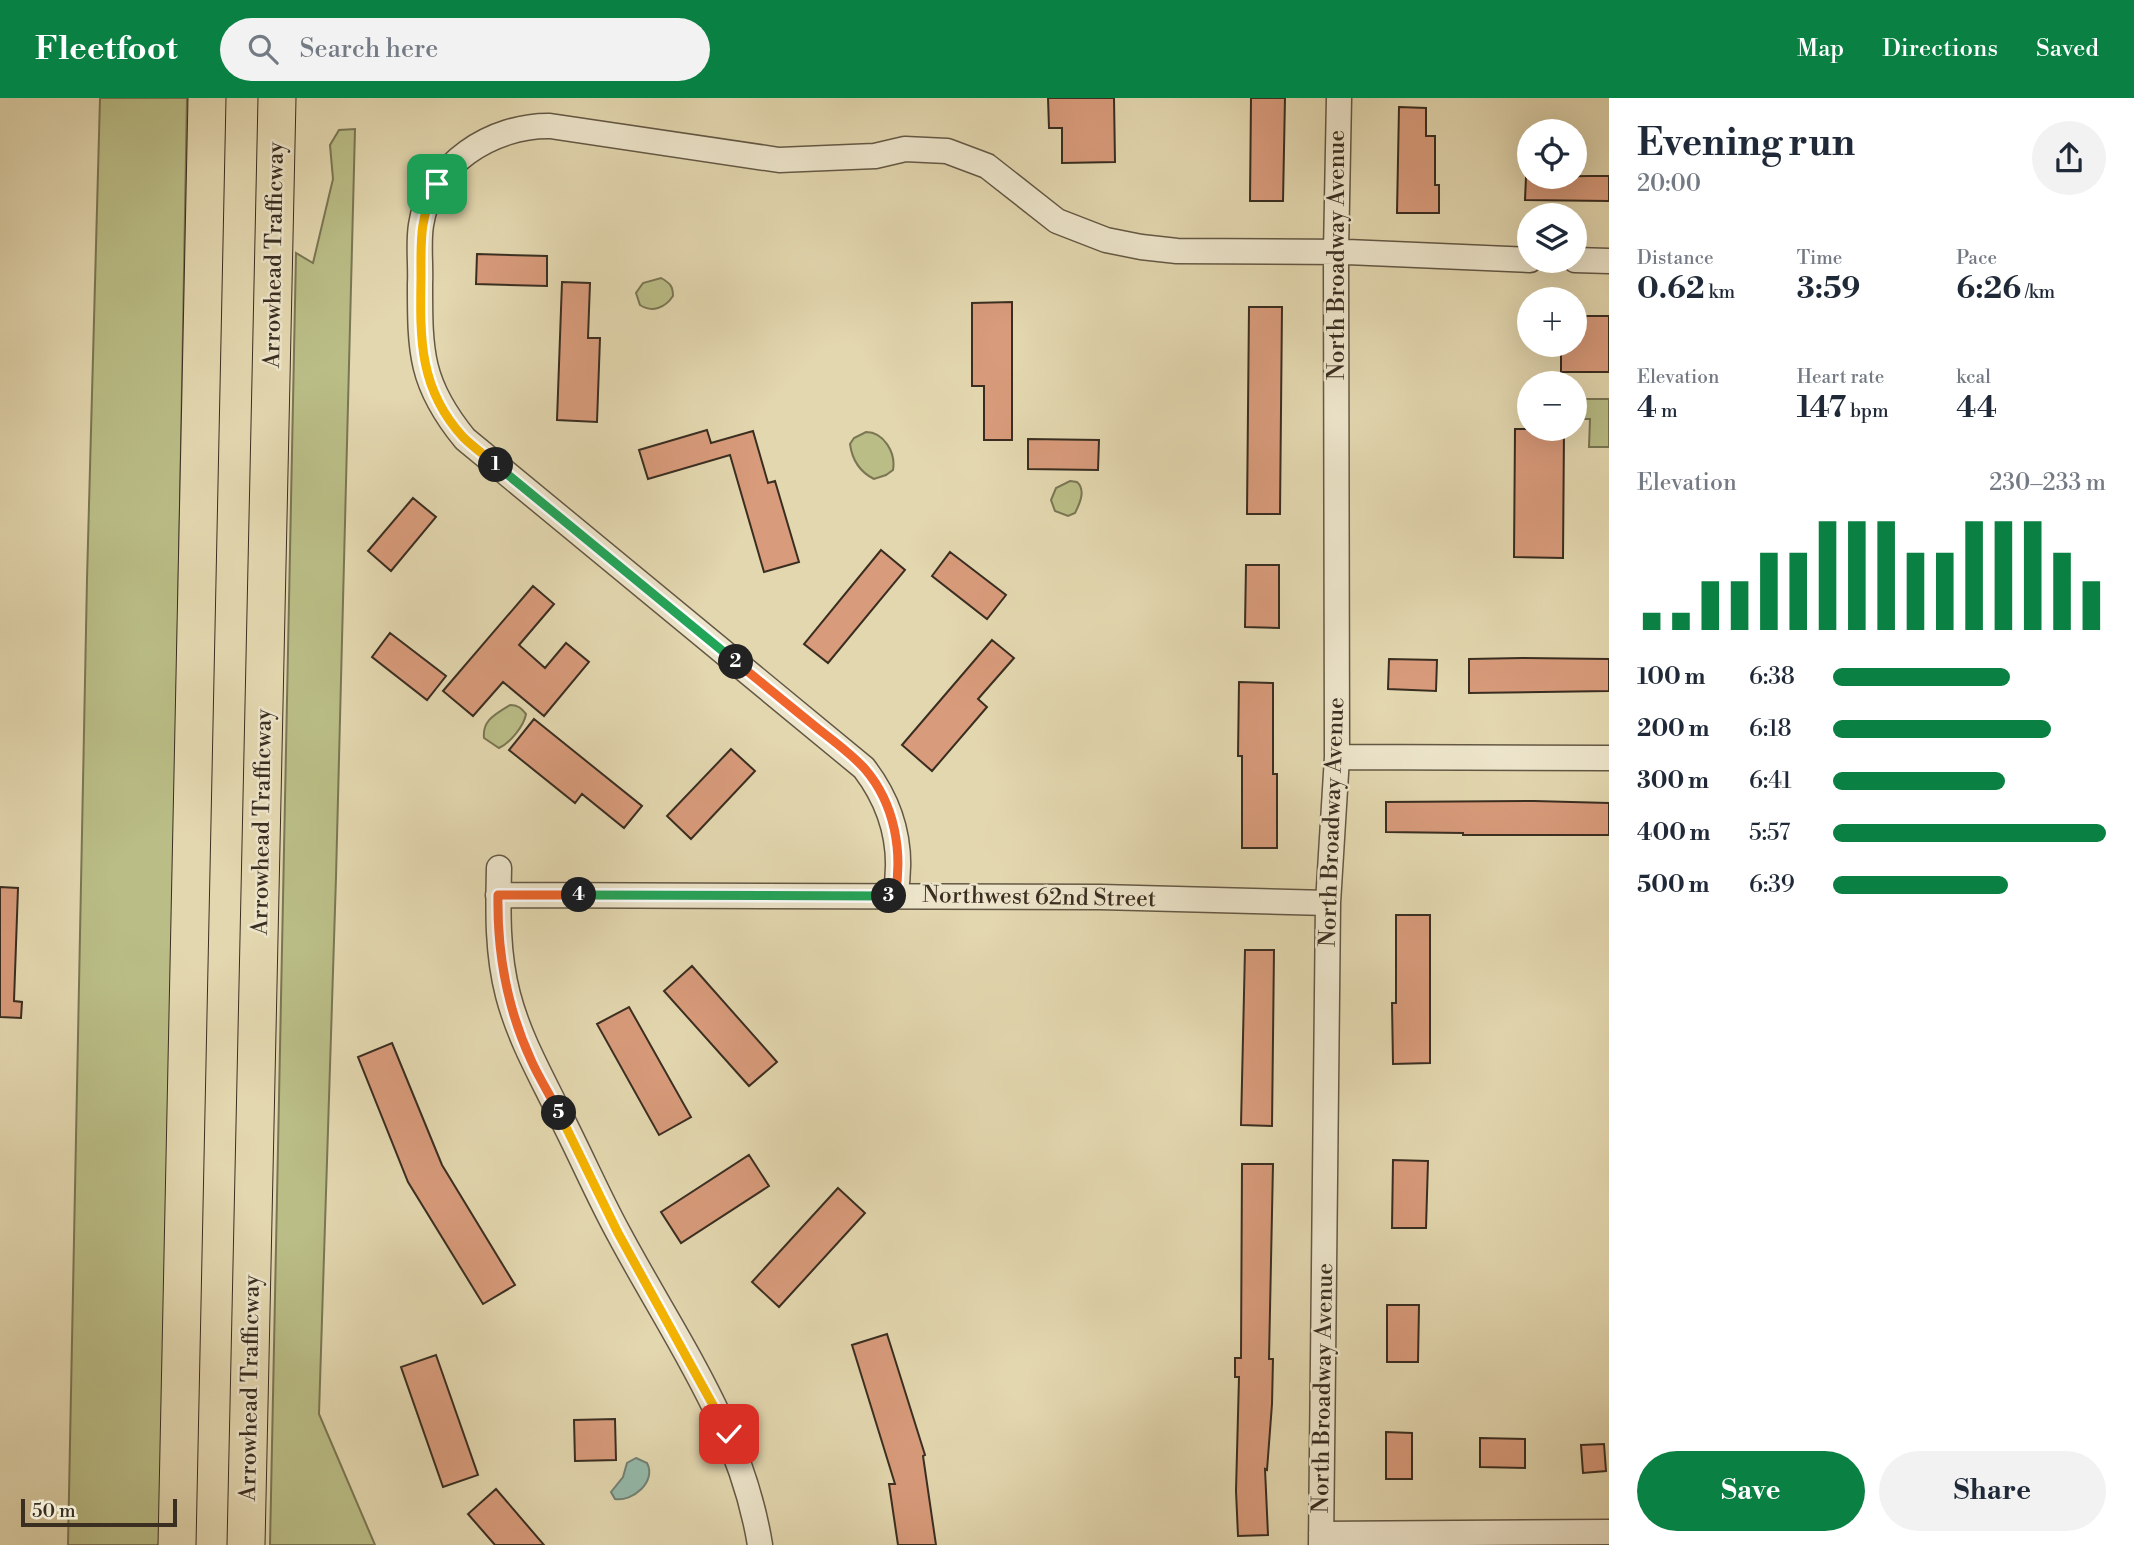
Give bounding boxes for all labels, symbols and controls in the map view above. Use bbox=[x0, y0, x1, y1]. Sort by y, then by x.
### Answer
search box bbox=[220, 18, 710, 81]
text: Fleetfoot bbox=[35, 29, 178, 70]
icon: search bbox=[244, 30, 282, 68]
text: Search here bbox=[300, 33, 438, 65]
text: Map bbox=[1797, 34, 1844, 64]
text: Directions bbox=[1882, 34, 1998, 64]
text: Saved bbox=[2036, 34, 2099, 64]
map controls bbox=[1517, 119, 1587, 441]
button: locate bbox=[1517, 119, 1587, 189]
text: Evening run bbox=[1637, 120, 1855, 167]
button: share bbox=[2032, 121, 2106, 195]
street label: North Broadway Avenue bbox=[1323, 130, 1351, 380]
street label: Arrowhead Trafficway bbox=[258, 141, 290, 369]
pin bbox=[407, 154, 467, 214]
icon: arrive bbox=[418, 165, 456, 203]
text: 20:00 bbox=[1637, 170, 1701, 198]
button: layers bbox=[1517, 203, 1587, 273]
text: Distance bbox=[1637, 246, 1714, 270]
text: Time bbox=[1797, 246, 1842, 270]
text: Pace bbox=[1956, 246, 1997, 270]
text: 0.62 bbox=[1637, 270, 1705, 308]
text: 3:59 bbox=[1797, 270, 1860, 308]
text: 6:26 bbox=[1956, 270, 2021, 308]
text: km bbox=[1705, 280, 1735, 304]
text: /km bbox=[2021, 280, 2055, 304]
button: + bbox=[1517, 287, 1587, 357]
text: Elevation bbox=[1637, 365, 1719, 389]
text: Heart rate bbox=[1797, 365, 1884, 389]
text: kcal bbox=[1956, 365, 1991, 389]
button: − bbox=[1517, 371, 1587, 441]
text: 4 bbox=[1637, 389, 1657, 427]
text: 147 bbox=[1797, 389, 1846, 427]
text: 44 bbox=[1956, 389, 1997, 427]
text: m bbox=[1657, 399, 1678, 423]
text: bpm bbox=[1846, 399, 1889, 423]
pin: 1 bbox=[478, 448, 514, 482]
text: 1 bbox=[491, 452, 500, 476]
text: Elevation bbox=[1637, 469, 1737, 497]
text: 230–233 m bbox=[1989, 469, 2106, 497]
pin: 2 bbox=[718, 644, 754, 680]
text: 2 bbox=[730, 649, 741, 673]
text: 100 m bbox=[1637, 663, 1705, 691]
text: 6:38 bbox=[1749, 663, 1795, 691]
street label: North Broadway Avenue bbox=[1314, 697, 1350, 947]
street label: Arrowhead Trafficway bbox=[246, 708, 278, 936]
text: 200 m bbox=[1637, 715, 1709, 743]
text: 6:18 bbox=[1749, 715, 1792, 743]
text: 300 m bbox=[1637, 767, 1709, 795]
text: 6:41 bbox=[1749, 767, 1792, 795]
text: 400 m bbox=[1637, 819, 1710, 847]
text: 5:57 bbox=[1749, 819, 1790, 847]
text: 500 m bbox=[1637, 871, 1709, 899]
text: 6:39 bbox=[1749, 871, 1795, 899]
pin: 4 bbox=[562, 878, 596, 912]
pin: 3 bbox=[872, 878, 906, 914]
street label: Northwest 62nd Street bbox=[922, 881, 1156, 913]
text: 4 bbox=[572, 882, 585, 906]
text: 3 bbox=[883, 883, 894, 907]
pin: 5 bbox=[542, 1096, 576, 1130]
text: 5 bbox=[553, 1100, 564, 1124]
street label: North Broadway Avenue bbox=[1307, 1263, 1339, 1513]
street label: Arrowhead Trafficway bbox=[234, 1274, 266, 1502]
pin bbox=[699, 1404, 759, 1464]
icon: check bbox=[710, 1415, 748, 1453]
button: Save bbox=[1637, 1451, 1865, 1531]
button: Share bbox=[1879, 1451, 2106, 1531]
scale bar bbox=[21, 1496, 177, 1528]
text: 50 m bbox=[32, 1499, 76, 1523]

